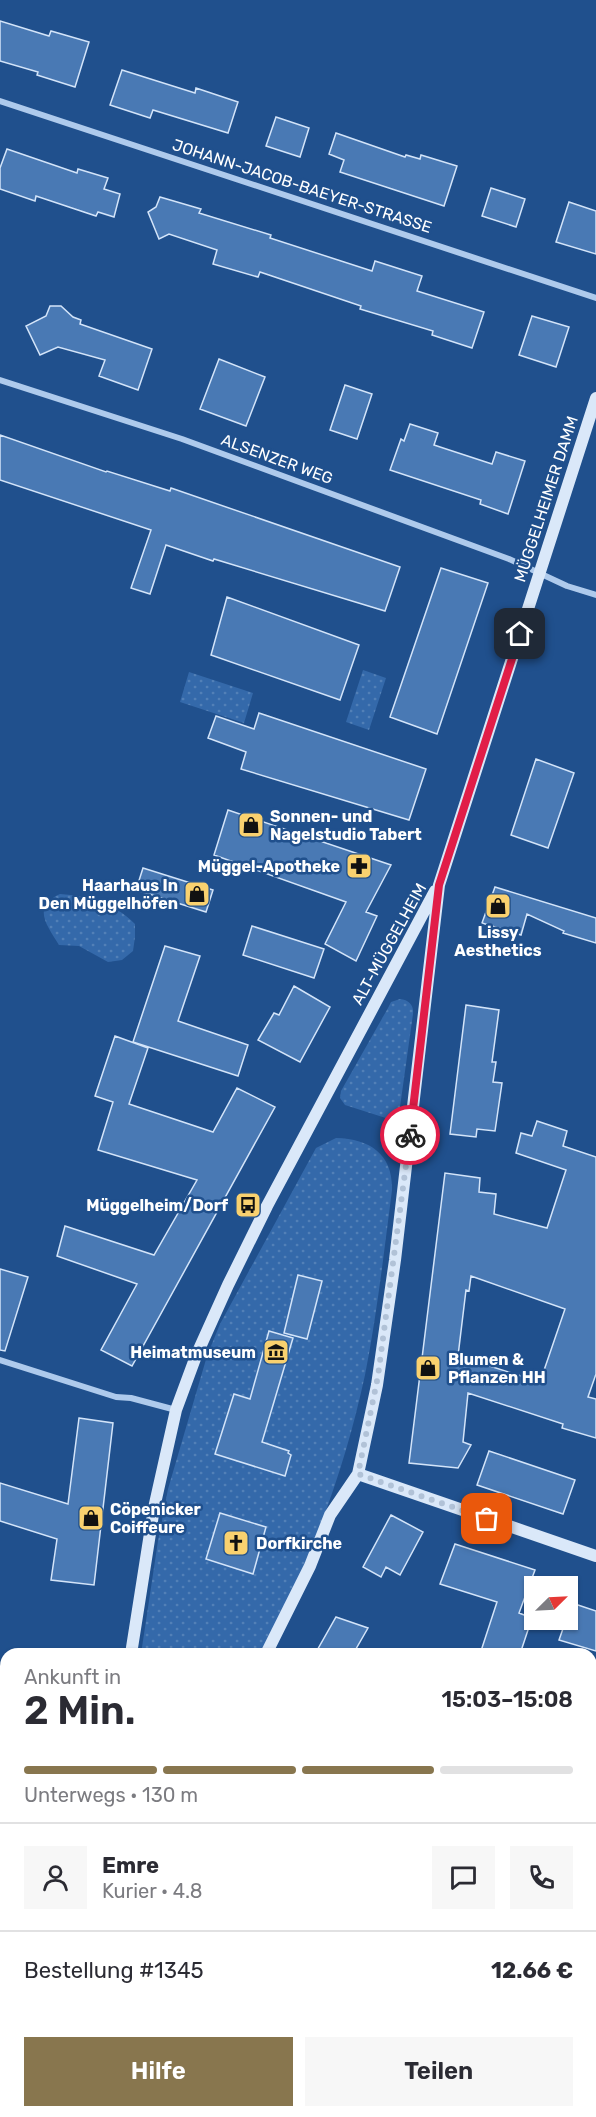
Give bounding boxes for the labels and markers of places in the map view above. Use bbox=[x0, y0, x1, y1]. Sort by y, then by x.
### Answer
pin bbox=[494, 608, 545, 659]
place label: Sonnen- und Nagelstudio Tabert bbox=[270, 807, 422, 844]
shop icon: Sonnen- und Nagelstudio Tabert bbox=[236, 810, 266, 840]
pharmacy icon: Müggel-Apotheke bbox=[344, 851, 374, 881]
place label: Müggel-Apotheke bbox=[198, 857, 340, 876]
place label: Haarhaus In Den Müggelhöfen bbox=[39, 876, 178, 913]
shop icon: Haarhaus In Den Müggelhöfen bbox=[182, 879, 212, 909]
shop icon: Lissy Aesthetics bbox=[483, 891, 513, 921]
place label: Lissy Aesthetics bbox=[454, 923, 542, 960]
bus stop icon: Müggelheim/Dorf bbox=[233, 1190, 263, 1220]
place label: Müggelheim/Dorf bbox=[86, 1196, 229, 1215]
museum icon: Heimatmuseum bbox=[261, 1337, 291, 1367]
place label: Heimatmuseum bbox=[130, 1343, 256, 1362]
place label: Blumen & Pflanzen HH bbox=[448, 1350, 546, 1387]
shop icon: Blumen & Pflanzen HH bbox=[413, 1353, 443, 1383]
pin bbox=[461, 1493, 512, 1544]
place label: Cöpenicker Coiffeure bbox=[110, 1500, 201, 1537]
shop icon: Cöpenicker Coiffeure bbox=[76, 1503, 106, 1533]
church icon: Dorfkirche bbox=[221, 1528, 251, 1558]
place label: Dorfkirche bbox=[256, 1534, 342, 1553]

